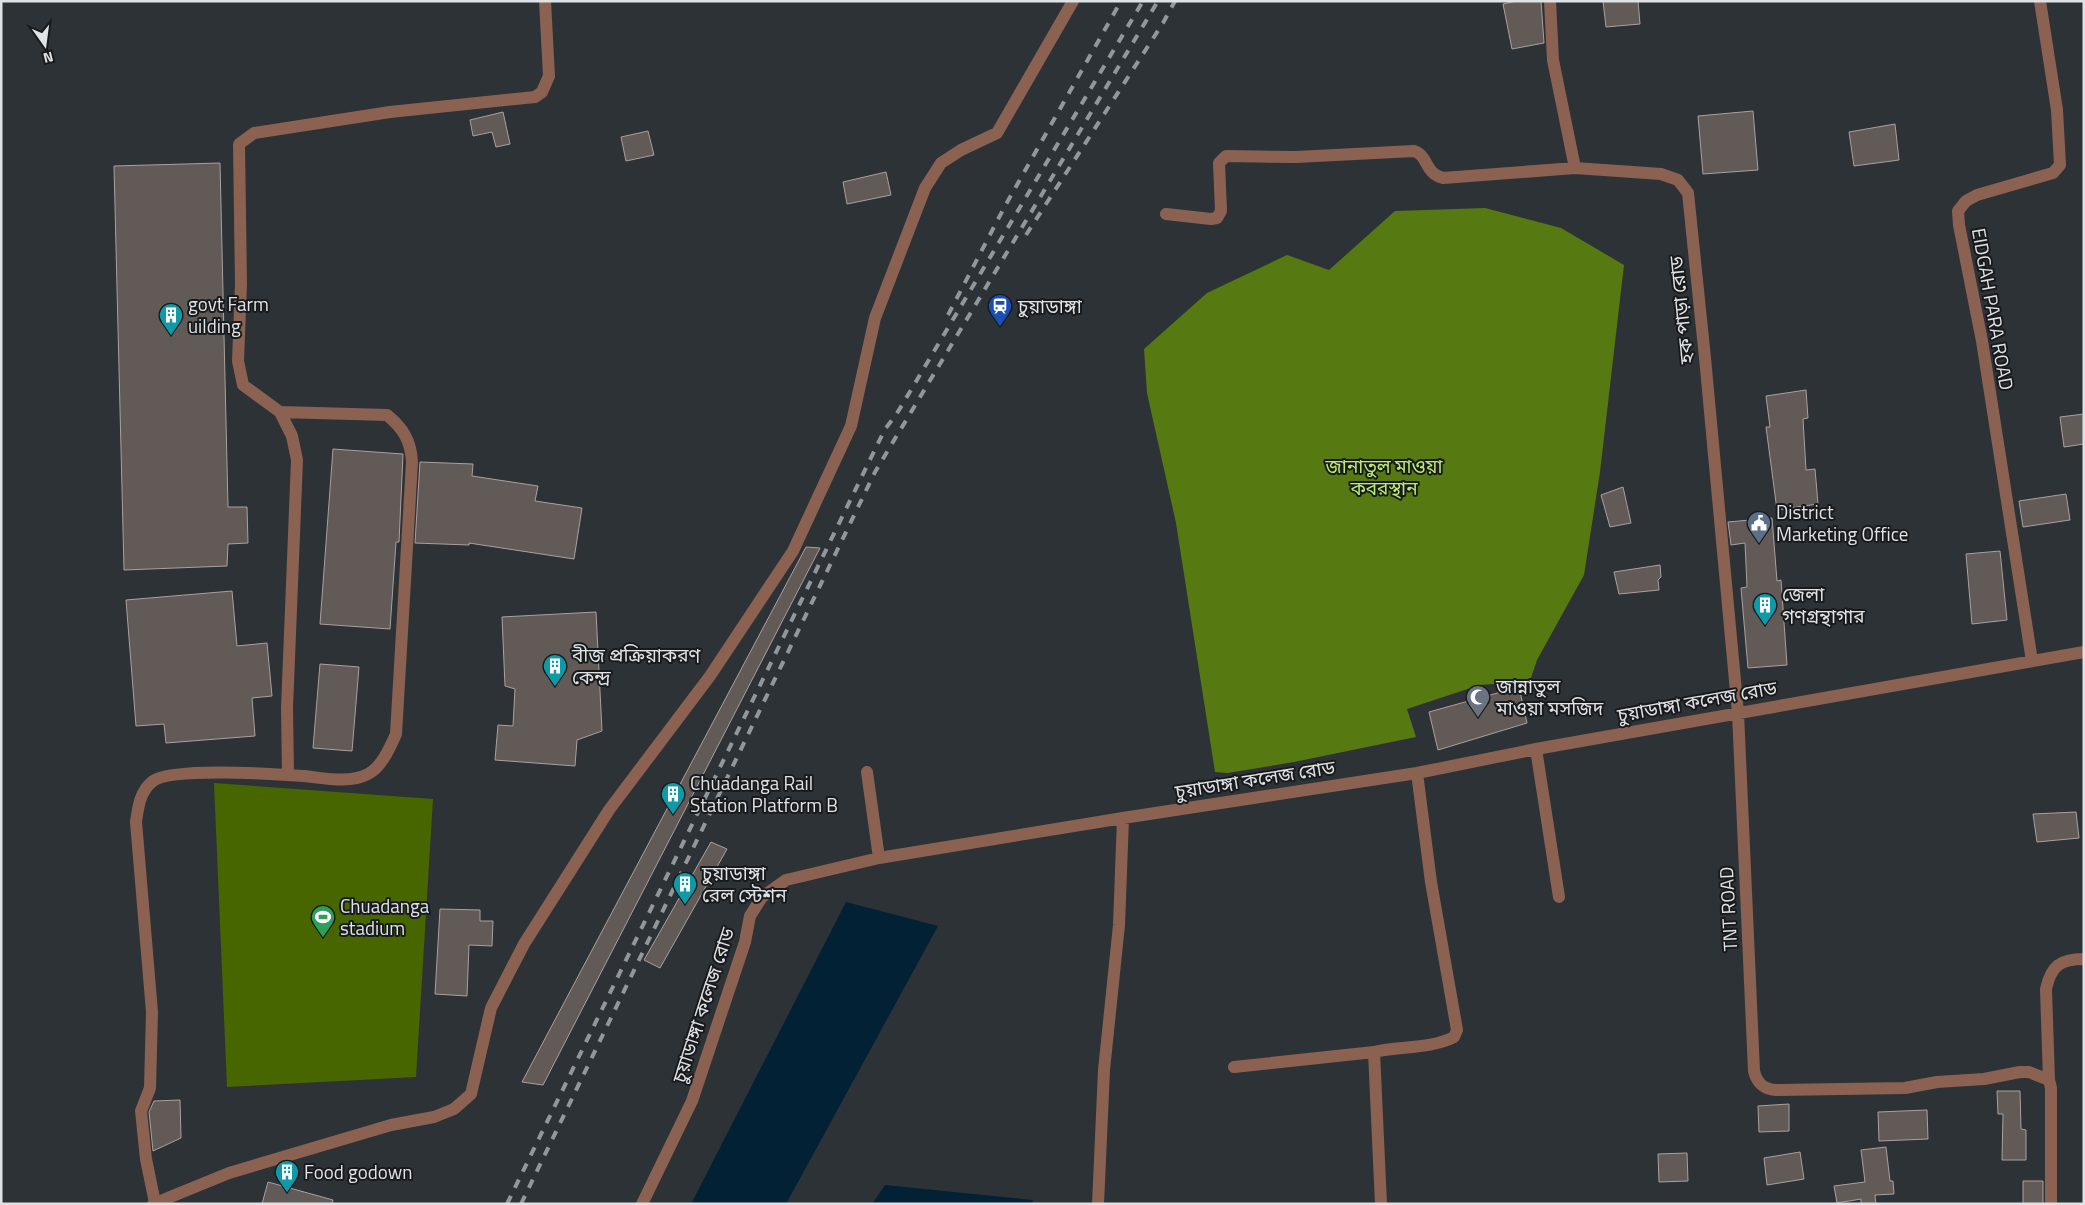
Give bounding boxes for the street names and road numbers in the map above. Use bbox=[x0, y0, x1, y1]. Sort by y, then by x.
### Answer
street label: EIDGAH PARA ROAD bbox=[1965, 226, 2022, 392]
street label: হক পাড়া রোড bbox=[1660, 254, 1701, 366]
street label: চুয়াডাঙ্গা কলেজ রোড bbox=[1614, 672, 1779, 729]
street label: চুয়াডাঙ্গা কলেজ রোড bbox=[1172, 751, 1337, 806]
street label: TNT ROAD bbox=[1711, 866, 1744, 952]
street label: চুয়াডাঙ্গা কলেজ রোড bbox=[663, 923, 741, 1087]

